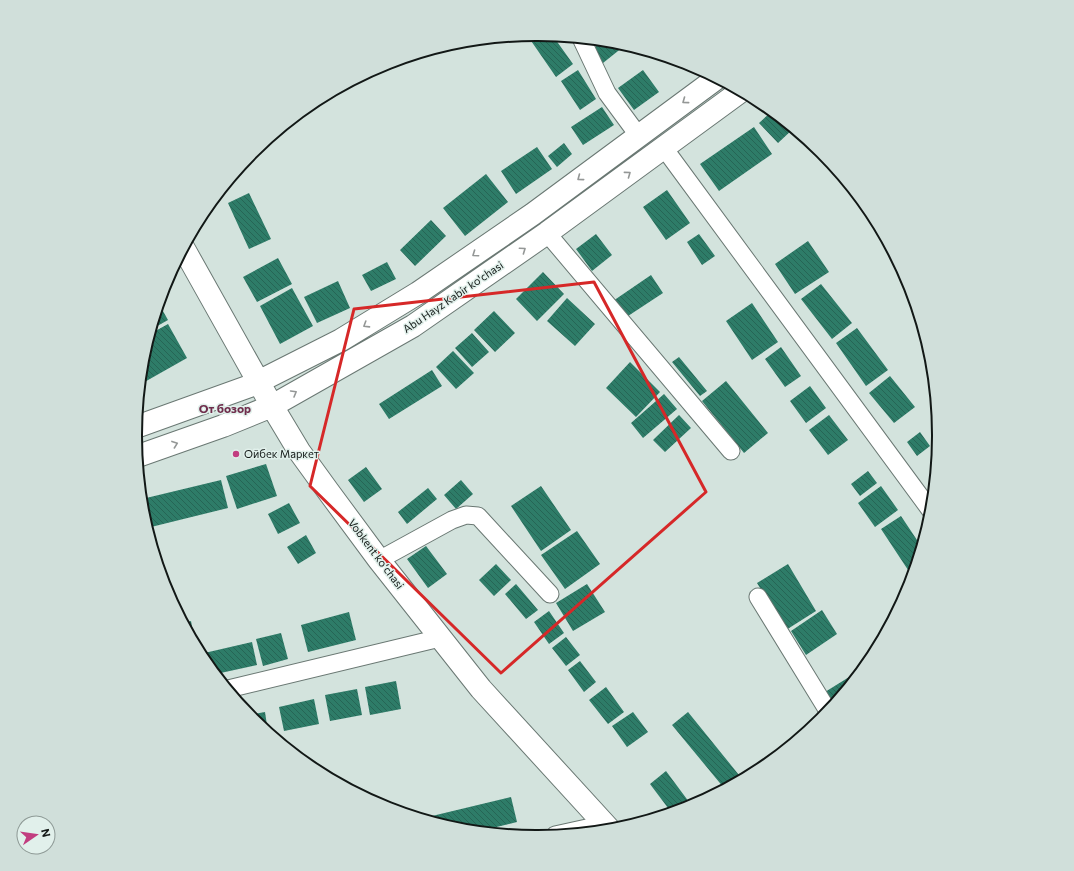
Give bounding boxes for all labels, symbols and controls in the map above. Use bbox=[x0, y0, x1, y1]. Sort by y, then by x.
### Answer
one-way arrow bbox=[682, 96, 689, 104]
one-way arrow bbox=[624, 171, 631, 179]
one-way arrow bbox=[578, 173, 585, 180]
one-way arrow bbox=[518, 248, 525, 255]
one-way arrow bbox=[472, 249, 479, 256]
street label: Abu Hayz Kabir ko'chasi bbox=[400, 258, 506, 335]
one-way arrow bbox=[363, 320, 370, 328]
one-way arrow bbox=[290, 391, 297, 398]
district label: От бозор bbox=[199, 401, 251, 415]
one-way arrow bbox=[171, 440, 178, 448]
place label: Ойбек Маркет bbox=[244, 447, 319, 460]
marker: Ойбек Маркет bbox=[231, 449, 241, 459]
street label: Vobkent koʻchasi bbox=[346, 516, 407, 591]
north arrow bbox=[16, 815, 56, 855]
text: N bbox=[39, 827, 53, 838]

